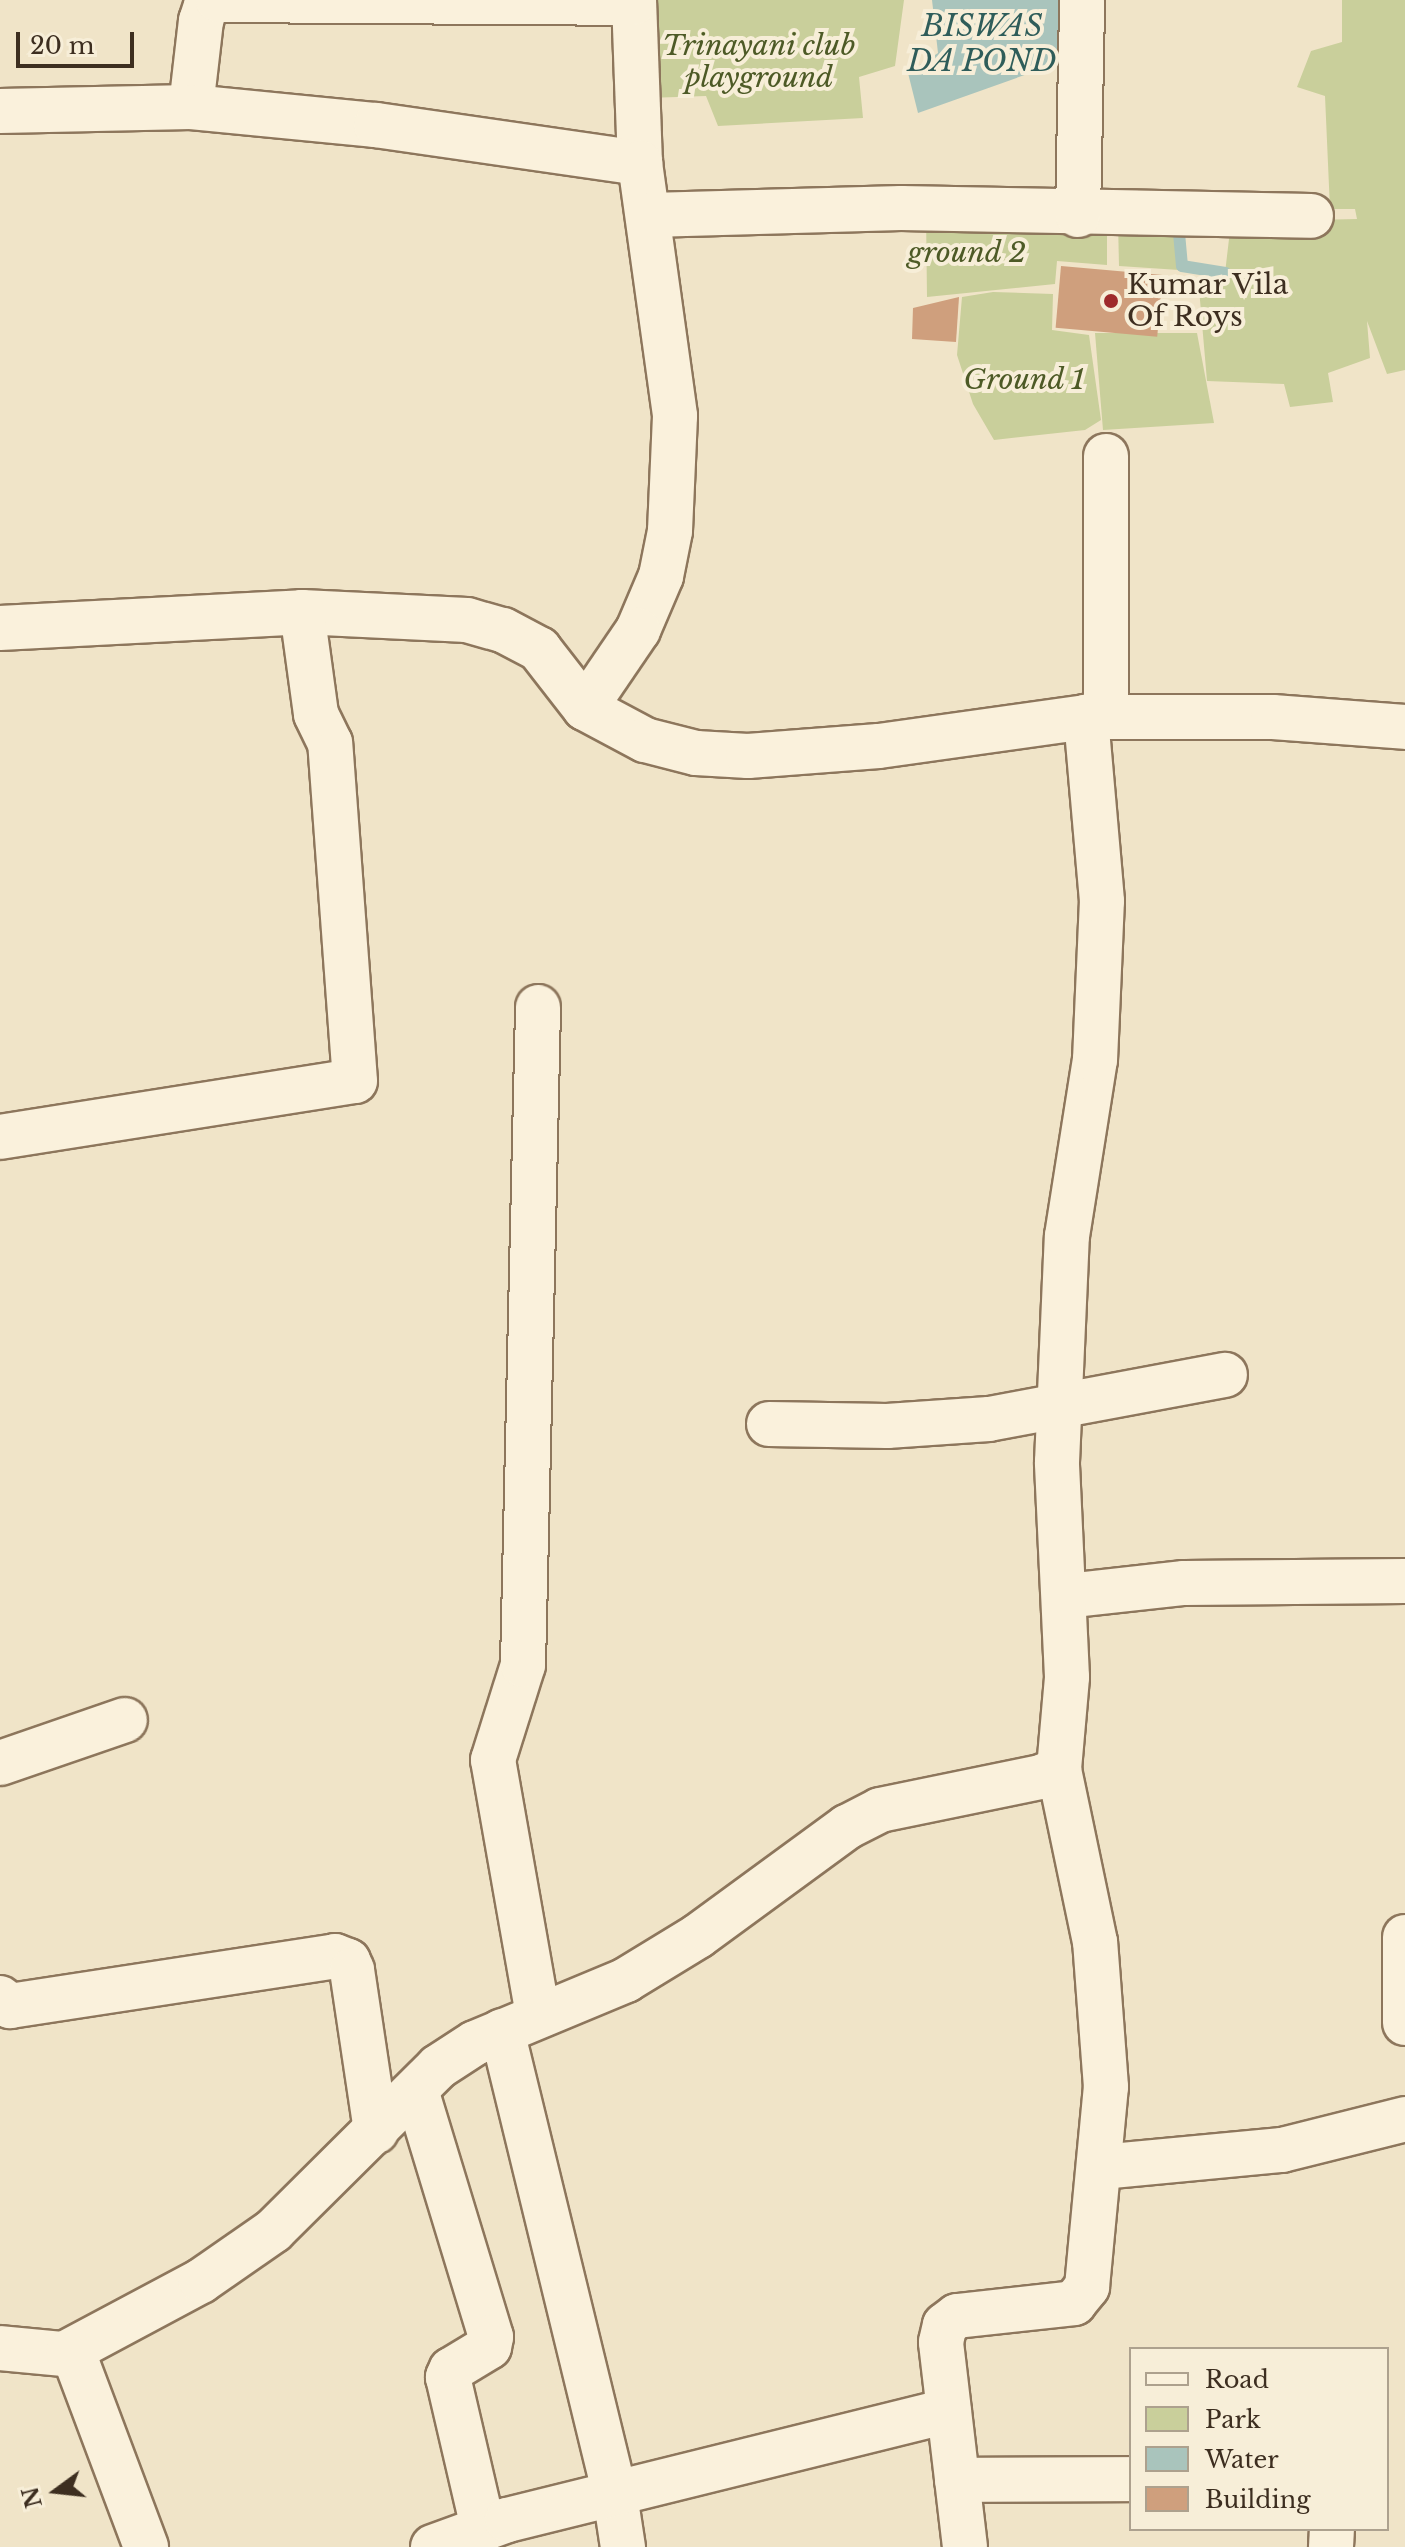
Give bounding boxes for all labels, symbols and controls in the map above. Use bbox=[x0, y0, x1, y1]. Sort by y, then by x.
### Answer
water label: BISWAS DA POND bbox=[907, 8, 1057, 78]
scale bar bbox=[20, 16, 138, 66]
park label: Trinayani club playground bbox=[662, 29, 856, 95]
text: 20 m bbox=[30, 31, 95, 60]
park label: ground 2 bbox=[908, 236, 1026, 270]
place label: Kumar Vila Of Roys bbox=[1127, 268, 1290, 334]
marker: Kumar Vila Of Roys bbox=[1102, 292, 1120, 310]
park label: Ground 1 bbox=[963, 363, 1085, 397]
legend bbox=[1129, 2347, 1389, 2531]
text: Road bbox=[1205, 2365, 1269, 2394]
text: Park bbox=[1205, 2405, 1261, 2434]
text: Water bbox=[1205, 2445, 1279, 2474]
north arrow bbox=[16, 2451, 96, 2531]
text: N bbox=[17, 2484, 48, 2511]
text: Building bbox=[1205, 2485, 1311, 2514]

